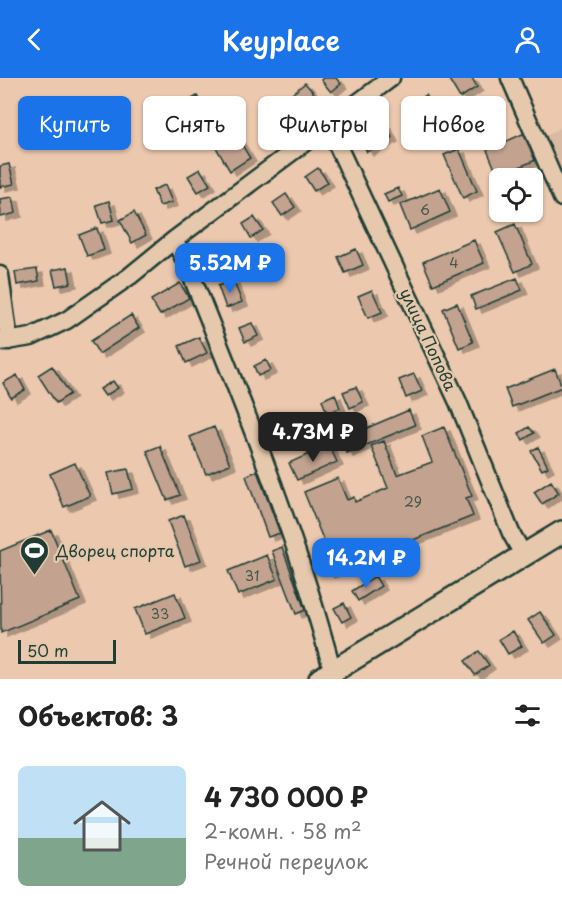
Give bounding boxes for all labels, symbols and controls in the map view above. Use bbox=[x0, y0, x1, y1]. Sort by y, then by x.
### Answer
text: Keyplace bbox=[222, 19, 340, 60]
icon: back bbox=[18, 23, 51, 56]
icon: person bbox=[511, 23, 544, 56]
chip: Купить bbox=[18, 96, 131, 150]
chip: Снять bbox=[143, 96, 246, 150]
chip: Фильтры bbox=[258, 96, 389, 150]
chip: Новое bbox=[401, 96, 506, 150]
map controls bbox=[489, 168, 543, 222]
button: locate bbox=[489, 168, 543, 222]
house number: 6 bbox=[420, 199, 430, 220]
pin: 5.52M ₽ bbox=[175, 243, 285, 294]
text: 5.52M ₽ bbox=[189, 247, 271, 277]
house number: 4 bbox=[449, 252, 459, 273]
street label: улица Попова bbox=[395, 284, 463, 394]
pin: 4.73M ₽ bbox=[258, 412, 368, 463]
text: 4.73M ₽ bbox=[272, 416, 354, 446]
house number: 29 bbox=[404, 491, 422, 512]
sports icon: Дворец спорта bbox=[19, 534, 51, 576]
place label: Дворец спорта bbox=[55, 538, 175, 562]
pin: 14.2M ₽ bbox=[311, 538, 421, 589]
text: 14.2M ₽ bbox=[326, 542, 406, 572]
house number: 31 bbox=[245, 565, 259, 586]
house number: 33 bbox=[151, 603, 169, 624]
scale bar bbox=[18, 637, 116, 664]
text: 50 m bbox=[27, 638, 68, 662]
text: Объектов: 3 bbox=[18, 696, 178, 735]
icon: filters bbox=[511, 699, 544, 732]
text: 4 730 000 ₽ bbox=[204, 777, 368, 816]
icon: home bbox=[66, 790, 138, 862]
text: 2-комн. · 58 m² bbox=[204, 816, 362, 846]
text: Речной переулок bbox=[204, 846, 368, 876]

